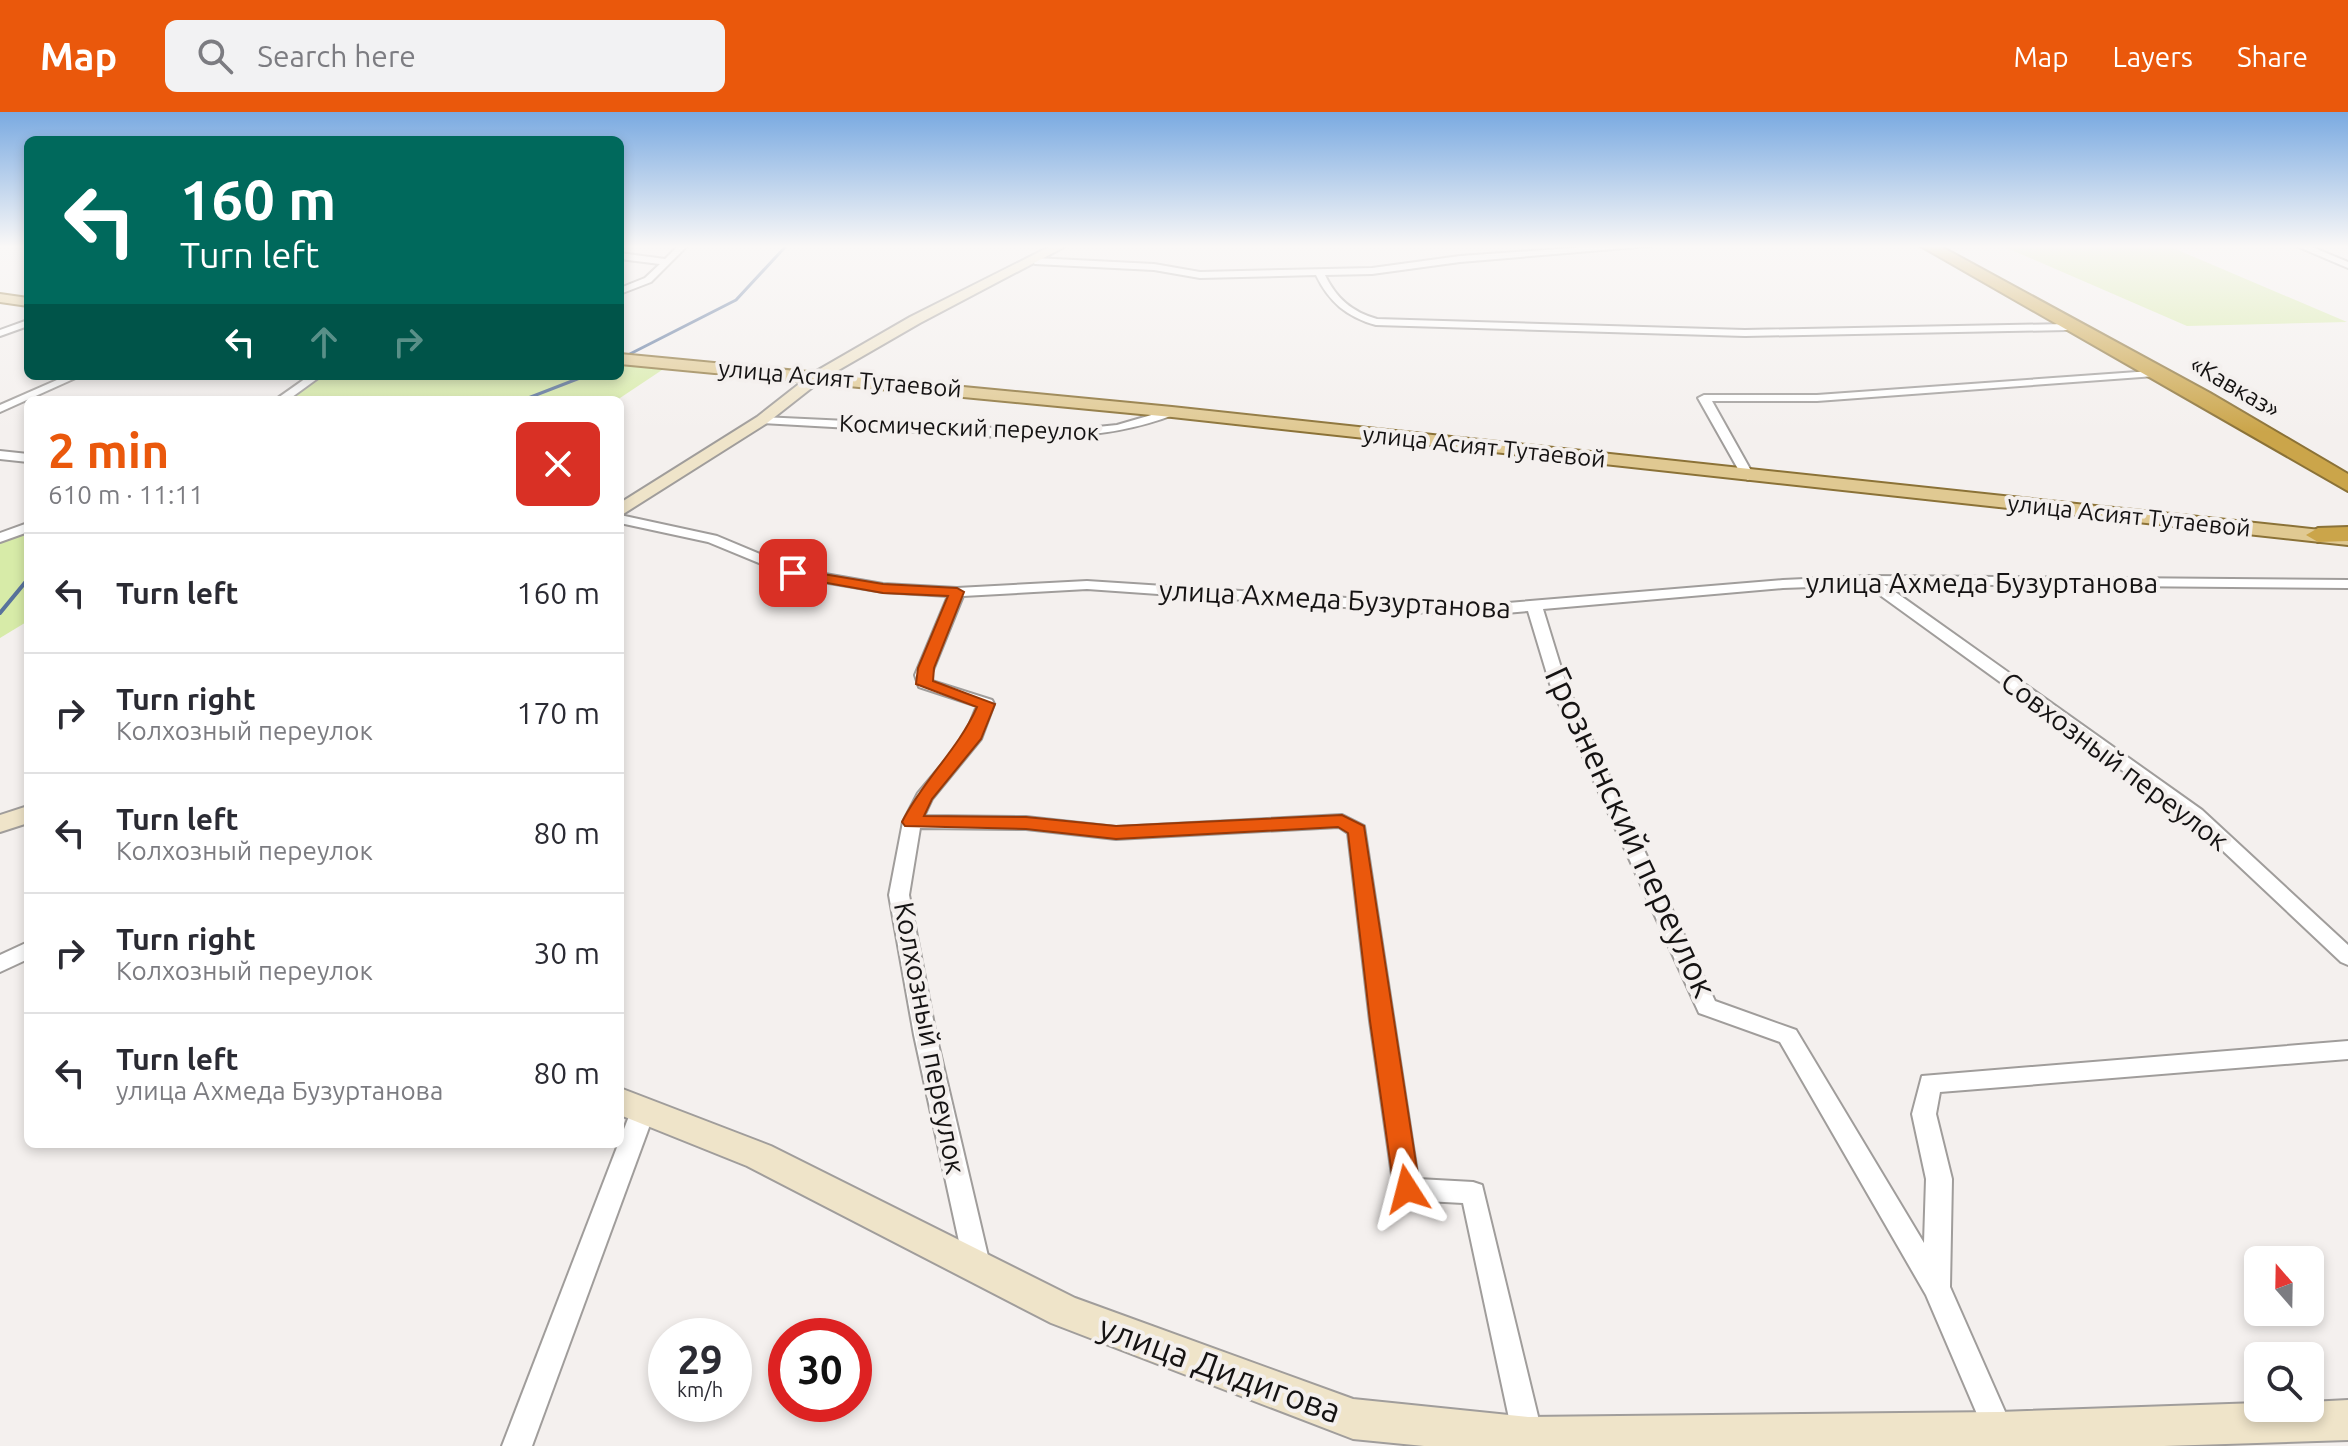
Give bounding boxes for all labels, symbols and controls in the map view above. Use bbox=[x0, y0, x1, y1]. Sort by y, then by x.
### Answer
search box bbox=[165, 20, 725, 92]
icon: search bbox=[193, 34, 237, 78]
text: Map bbox=[40, 35, 117, 77]
text: Search here bbox=[257, 39, 416, 73]
text: Map bbox=[2013, 41, 2069, 72]
text: Layers bbox=[2113, 41, 2193, 72]
text: Share bbox=[2237, 41, 2308, 72]
icon: left bbox=[48, 168, 152, 272]
text: 160 m bbox=[180, 168, 336, 231]
text: Turn left bbox=[180, 234, 319, 275]
icon: left bbox=[218, 320, 262, 364]
icon: ahead bbox=[302, 320, 346, 364]
icon: right bbox=[386, 320, 430, 364]
street label: «Кавказ» bbox=[2186, 350, 2285, 423]
street label: улица Асият Тутаевой bbox=[717, 354, 963, 403]
street label: Космический переулок bbox=[838, 409, 1100, 446]
street label: улица Асият Тутаевой bbox=[1361, 420, 1607, 473]
button: close bbox=[516, 422, 600, 506]
text: 2 min bbox=[48, 423, 169, 477]
text: 610 m · 11:11 bbox=[48, 480, 204, 509]
street label: улица Асият Тутаевой bbox=[2006, 489, 2252, 542]
pin bbox=[759, 539, 827, 607]
icon: arrive bbox=[771, 551, 815, 595]
street label: улица Ахмеда Бузуртанова bbox=[1806, 567, 2158, 598]
icon: left bbox=[48, 571, 92, 615]
street label: улица Ахмеда Бузуртанова bbox=[1158, 574, 1512, 623]
text: Turn left bbox=[116, 576, 238, 610]
text: 160 m bbox=[516, 576, 600, 610]
street label: Грозненский переулок bbox=[1539, 660, 1725, 1003]
street label: Совхозный переулок bbox=[1996, 665, 2235, 856]
text: Turn right bbox=[116, 682, 256, 716]
icon: right bbox=[48, 691, 92, 735]
text: 170 m bbox=[516, 696, 600, 730]
text: Колхозный переулок bbox=[116, 716, 373, 745]
text: Turn left bbox=[116, 802, 238, 836]
icon: left bbox=[48, 811, 92, 855]
text: 80 m bbox=[533, 816, 600, 850]
text: Колхозный переулок bbox=[116, 836, 373, 865]
street label: Колхозный переулок bbox=[889, 899, 972, 1177]
text: Turn right bbox=[116, 922, 256, 956]
icon: right bbox=[48, 931, 92, 975]
text: 30 m bbox=[533, 936, 600, 970]
text: Колхозный переулок bbox=[116, 956, 373, 985]
text: Turn left bbox=[116, 1042, 238, 1076]
icon: left bbox=[48, 1051, 92, 1095]
text: 80 m bbox=[533, 1056, 600, 1090]
text: улица Ахмеда Бузуртанова bbox=[116, 1076, 443, 1105]
position arrow bbox=[1365, 1147, 1449, 1231]
north arrow bbox=[2244, 1246, 2324, 1326]
map controls bbox=[2244, 1246, 2324, 1422]
street label: улица Дидигова bbox=[1094, 1307, 1346, 1429]
speed limit sign: 30 bbox=[768, 1318, 872, 1422]
text: 29 bbox=[677, 1337, 723, 1382]
button: search bbox=[2244, 1342, 2324, 1422]
text: km/h bbox=[677, 1378, 723, 1401]

